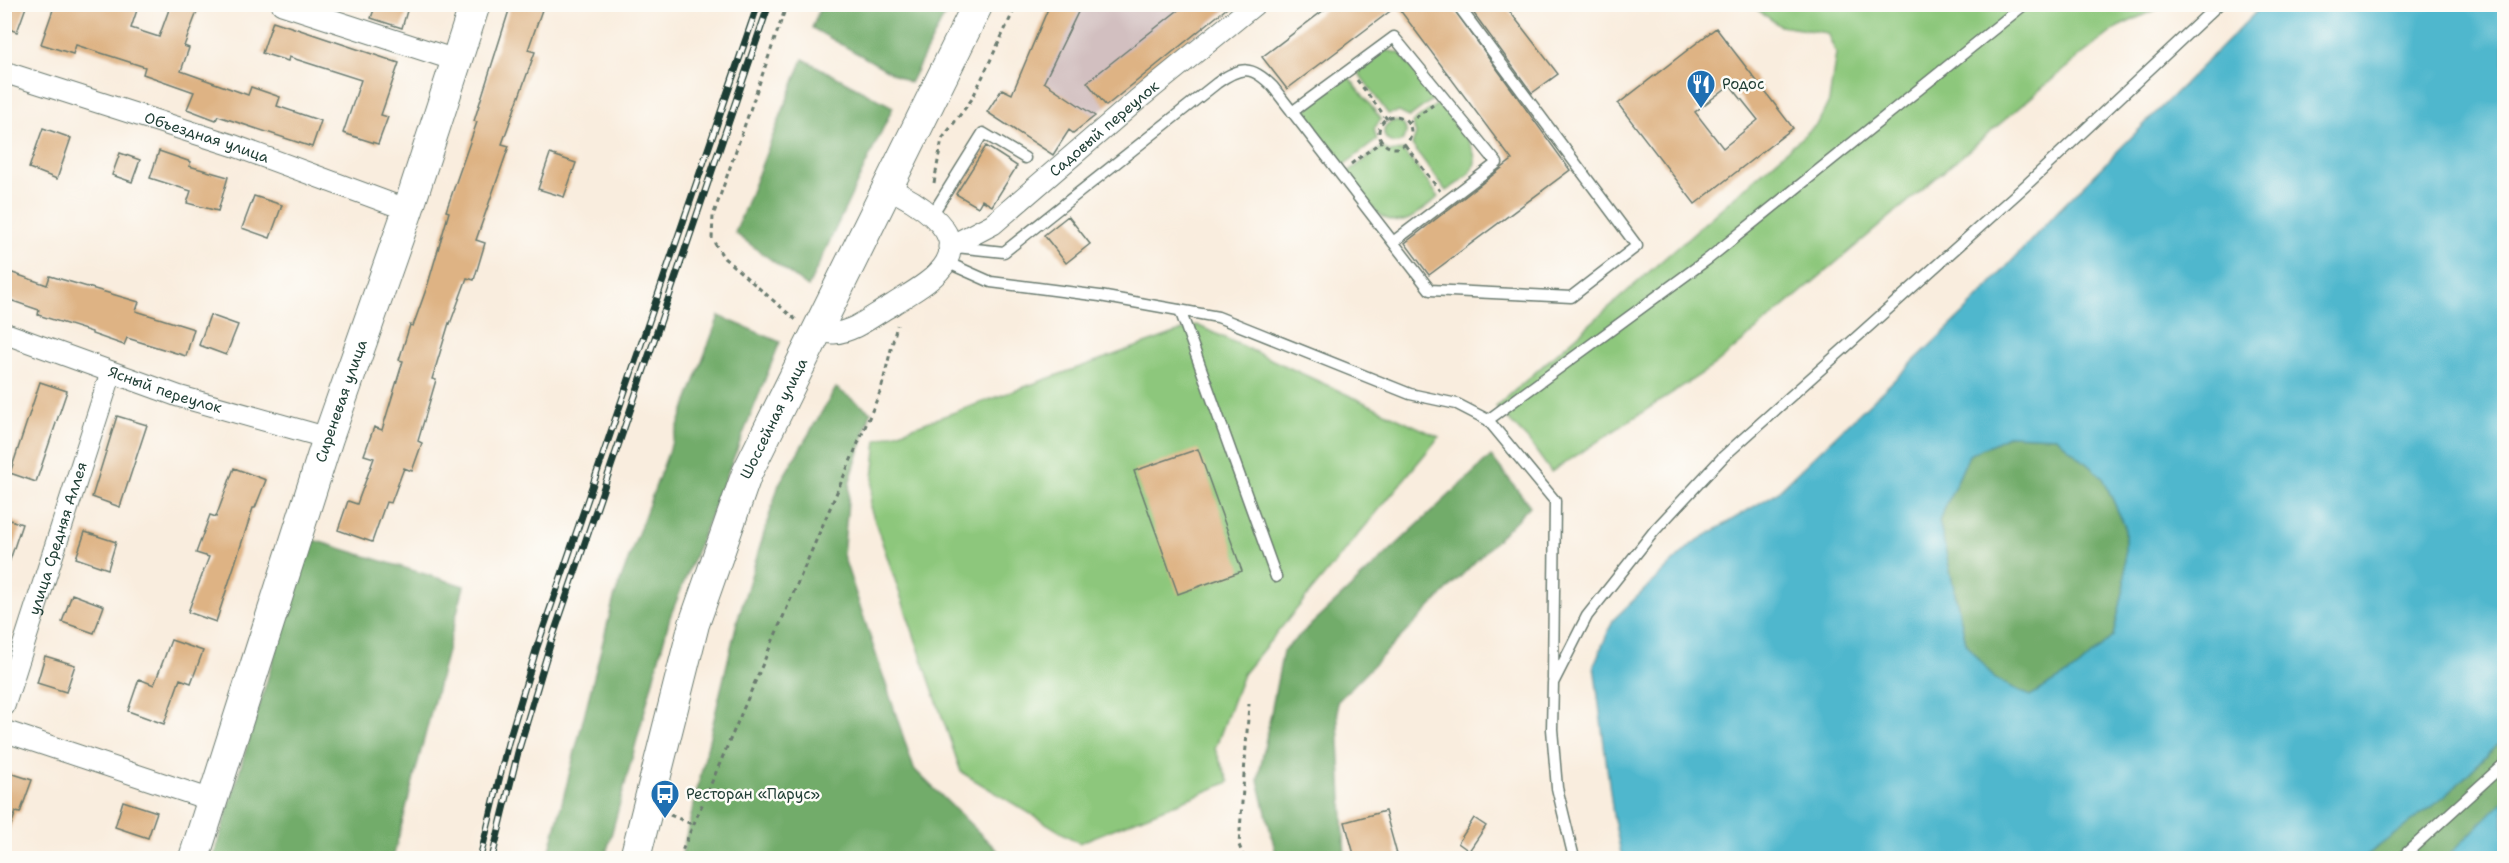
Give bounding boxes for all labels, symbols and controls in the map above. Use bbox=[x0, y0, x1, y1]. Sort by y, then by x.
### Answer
restaurant icon: Родос bbox=[1685, 68, 1717, 110]
place label: Родос bbox=[1722, 74, 1765, 94]
street label: Садовый переулок bbox=[1045, 76, 1163, 181]
street label: Объездная улица bbox=[142, 108, 273, 168]
street label: Сиреневая улица bbox=[311, 336, 372, 465]
street label: Шоссейная улица bbox=[735, 354, 812, 483]
street label: Ясный переулок bbox=[106, 362, 224, 418]
street label: улица Средняя Аллея bbox=[24, 459, 92, 618]
bus stop icon: Ресторан «Парус» bbox=[649, 778, 681, 820]
place label: Ресторан «Парус» bbox=[686, 784, 820, 804]

